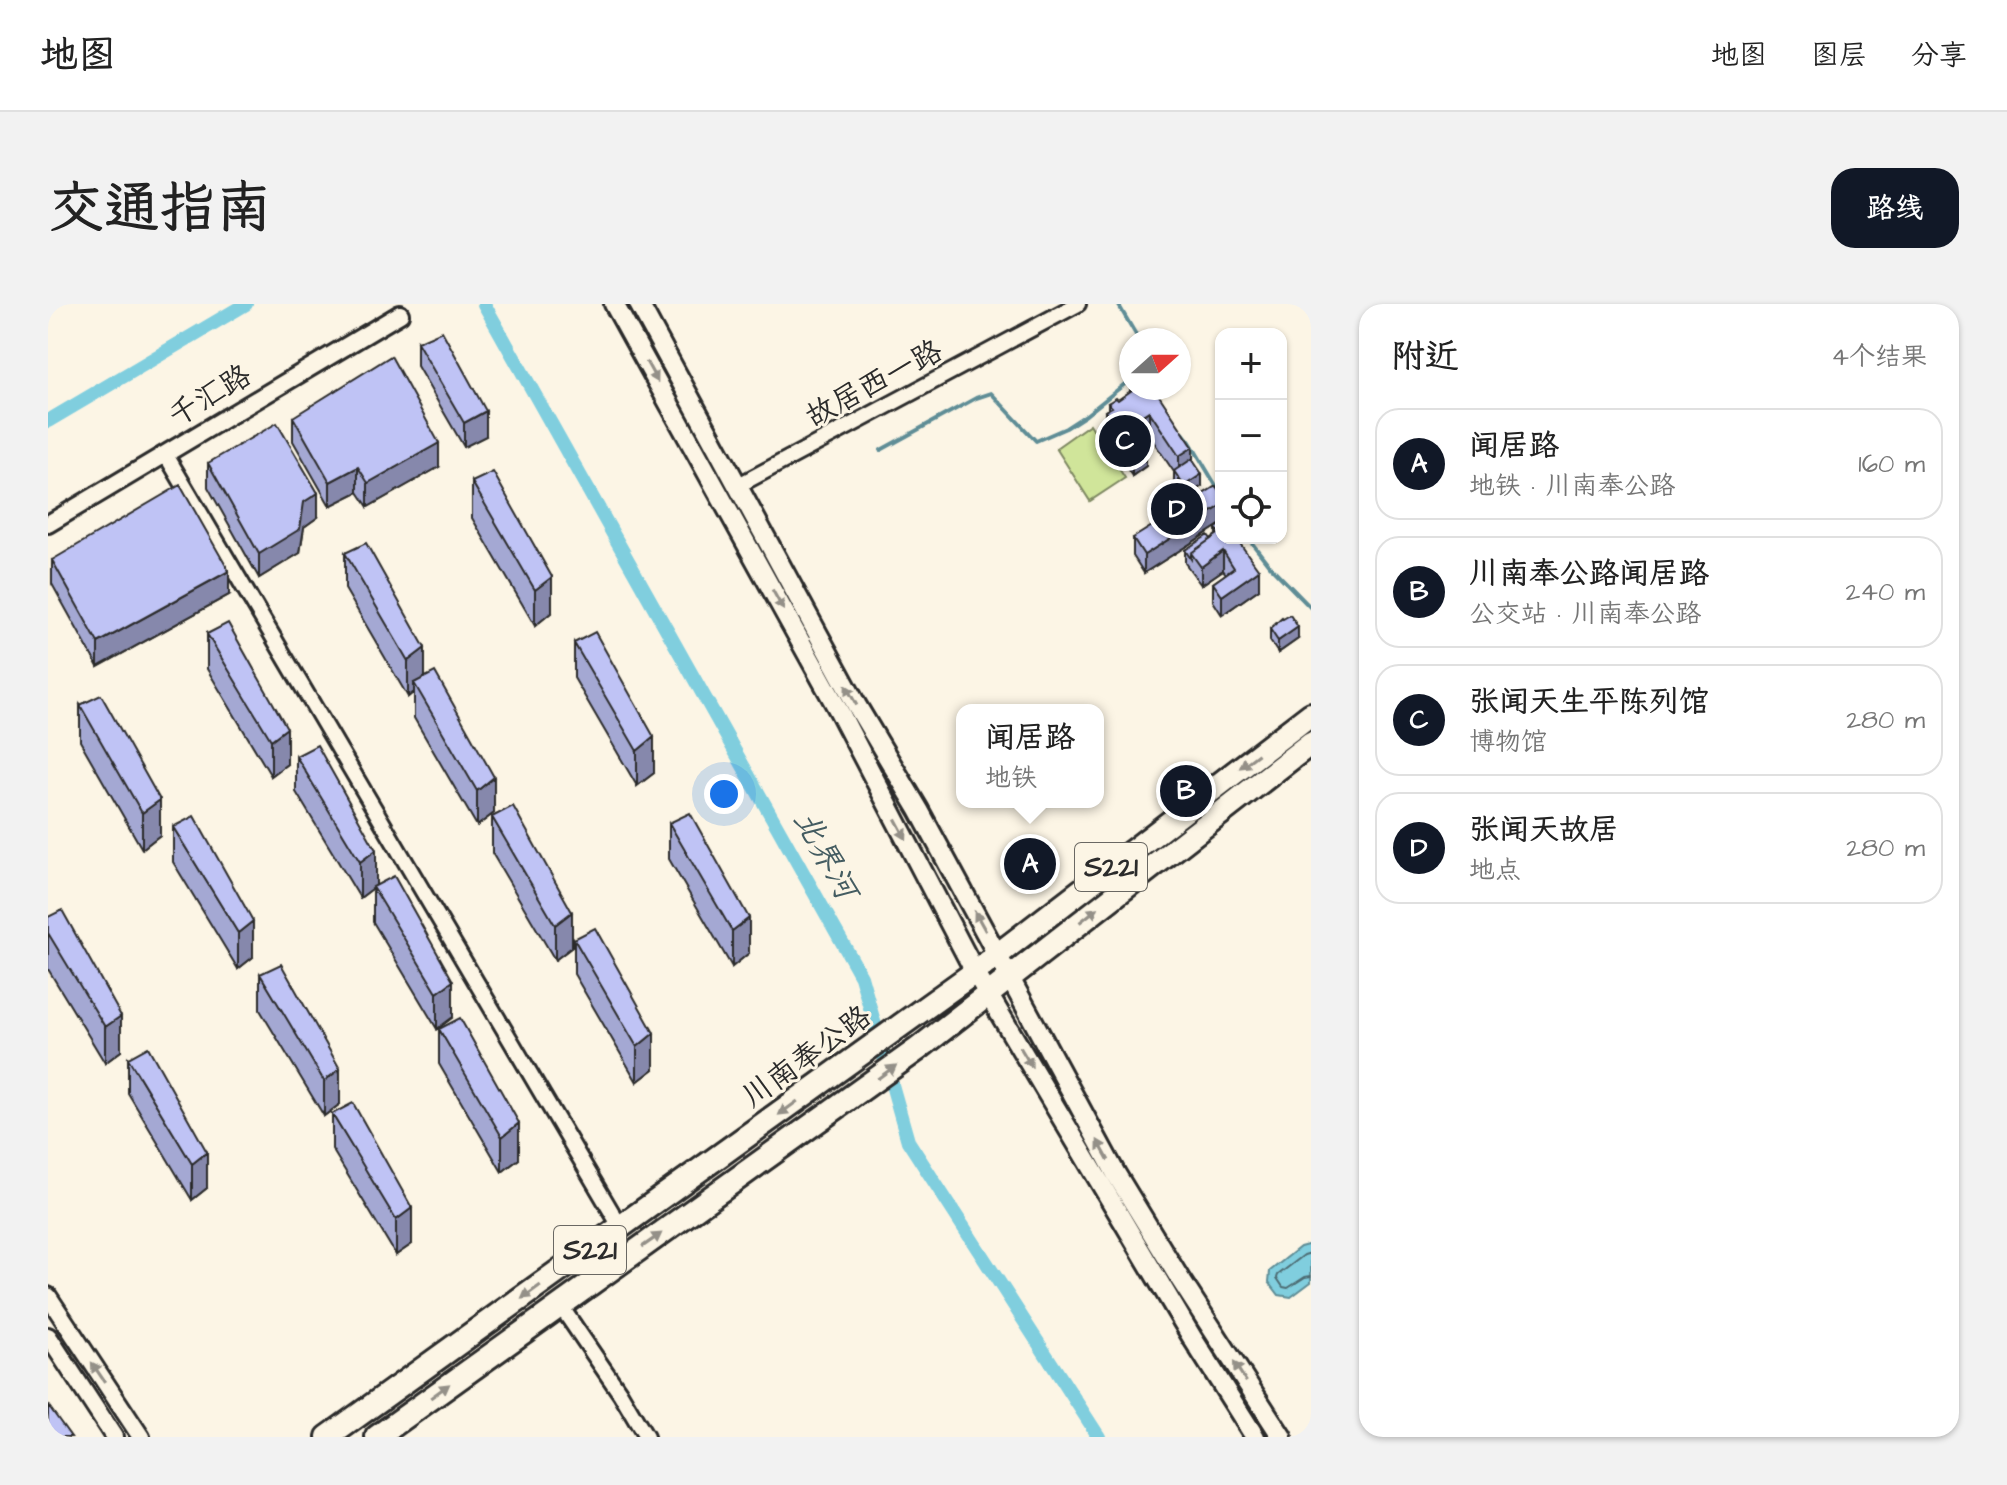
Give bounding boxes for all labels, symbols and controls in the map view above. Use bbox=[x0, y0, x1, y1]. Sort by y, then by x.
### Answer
text: 地图 bbox=[40, 30, 116, 82]
text: 地图 bbox=[1711, 36, 1767, 75]
text: 图层 bbox=[1811, 36, 1867, 75]
text: 分享 bbox=[1911, 36, 1967, 75]
button: 路线 bbox=[1831, 168, 1959, 248]
text: 交通指南 bbox=[48, 171, 272, 249]
north arrow bbox=[1119, 328, 1191, 400]
map controls bbox=[1215, 328, 1287, 544]
button: + bbox=[1215, 328, 1287, 400]
street label: 故居西一路 bbox=[798, 330, 950, 438]
text: 附近 bbox=[1391, 333, 1459, 381]
text: 4个结果 bbox=[1831, 339, 1927, 375]
street label: 千汇路 bbox=[161, 355, 259, 437]
one-way arrow bbox=[645, 361, 659, 384]
button: − bbox=[1215, 400, 1287, 472]
pin: C bbox=[1099, 411, 1151, 471]
text: 闻居路 bbox=[1469, 425, 1559, 467]
text: A bbox=[1411, 446, 1427, 482]
text: 160 m bbox=[1858, 446, 1925, 482]
text: 地铁 · 川南奉公路 bbox=[1469, 468, 1675, 504]
button: locate bbox=[1215, 472, 1287, 544]
pin: D bbox=[1151, 479, 1203, 539]
text: 川南奉公路闻居路 bbox=[1469, 553, 1709, 595]
text: B bbox=[1410, 574, 1428, 610]
text: 240 m bbox=[1845, 574, 1925, 610]
one-way arrow bbox=[770, 589, 784, 611]
text: 公交站 · 川南奉公路 bbox=[1469, 596, 1701, 632]
text: 张闻天生平陈列馆 bbox=[1469, 681, 1709, 723]
one-way arrow bbox=[845, 684, 858, 707]
text: C bbox=[1410, 702, 1428, 738]
text: 280 m bbox=[1846, 702, 1925, 738]
popup bbox=[956, 704, 1104, 808]
text: 闻居路 bbox=[985, 717, 1075, 759]
text: 博物馆 bbox=[1469, 724, 1547, 760]
one-way arrow bbox=[1238, 753, 1260, 769]
text: 地铁 bbox=[985, 760, 1037, 796]
pin: B bbox=[1160, 761, 1212, 821]
your location bbox=[704, 774, 744, 814]
water label: 北界河 bbox=[782, 802, 870, 912]
text: 张闻天故居 bbox=[1469, 809, 1619, 851]
one-way arrow bbox=[893, 818, 907, 840]
text: D bbox=[1411, 830, 1427, 866]
text: 280 m bbox=[1846, 830, 1925, 866]
pin: A bbox=[1004, 834, 1056, 894]
road number: S221 bbox=[1075, 843, 1147, 891]
text: 地点 bbox=[1469, 852, 1521, 888]
one-way arrow bbox=[1079, 907, 1099, 923]
one-way arrow bbox=[973, 910, 987, 933]
street label: 川南奉公路 bbox=[734, 996, 880, 1118]
one-way arrow bbox=[1019, 1046, 1033, 1068]
one-way arrow bbox=[877, 1065, 898, 1080]
one-way arrow bbox=[777, 1100, 799, 1116]
one-way arrow bbox=[1097, 1139, 1110, 1162]
road number: S221 bbox=[554, 1226, 626, 1274]
one-way arrow bbox=[641, 1233, 662, 1248]
one-way arrow bbox=[520, 1284, 542, 1300]
one-way arrow bbox=[92, 1361, 106, 1383]
one-way arrow bbox=[1232, 1361, 1247, 1382]
one-way arrow bbox=[430, 1384, 451, 1400]

